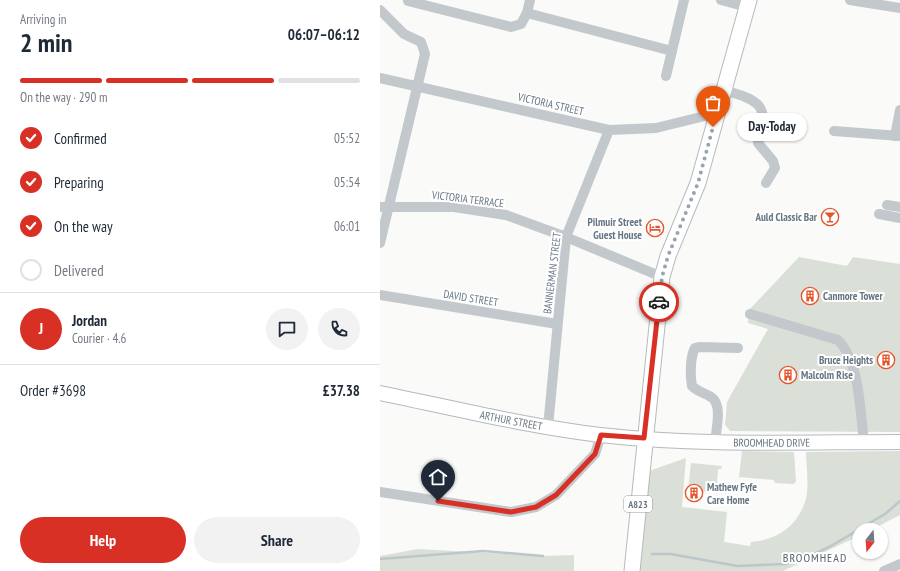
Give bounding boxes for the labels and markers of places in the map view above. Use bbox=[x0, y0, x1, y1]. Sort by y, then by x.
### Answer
pin bbox=[696, 86, 730, 127]
callout: Day-Today bbox=[737, 113, 807, 141]
bar icon: Auld Classic Bar bbox=[820, 207, 840, 227]
place label: Auld Classic Bar bbox=[754, 210, 818, 224]
place label: Pilmuir Street Guest House bbox=[588, 215, 643, 242]
hotel icon: Pilmuir Street Guest House bbox=[645, 218, 665, 238]
building icon: Canmore Tower bbox=[800, 286, 820, 306]
place label: Canmore Tower bbox=[823, 289, 884, 303]
building icon: Bruce Heights bbox=[876, 350, 896, 370]
place label: Bruce Heights bbox=[819, 353, 873, 367]
building icon: Malcolm Rise bbox=[778, 365, 798, 385]
place label: Malcolm Rise bbox=[801, 368, 853, 382]
pin bbox=[421, 460, 455, 501]
place label: Mathew Fyfe Care Home bbox=[707, 480, 757, 507]
building icon: Mathew Fyfe Care Home bbox=[684, 483, 704, 503]

